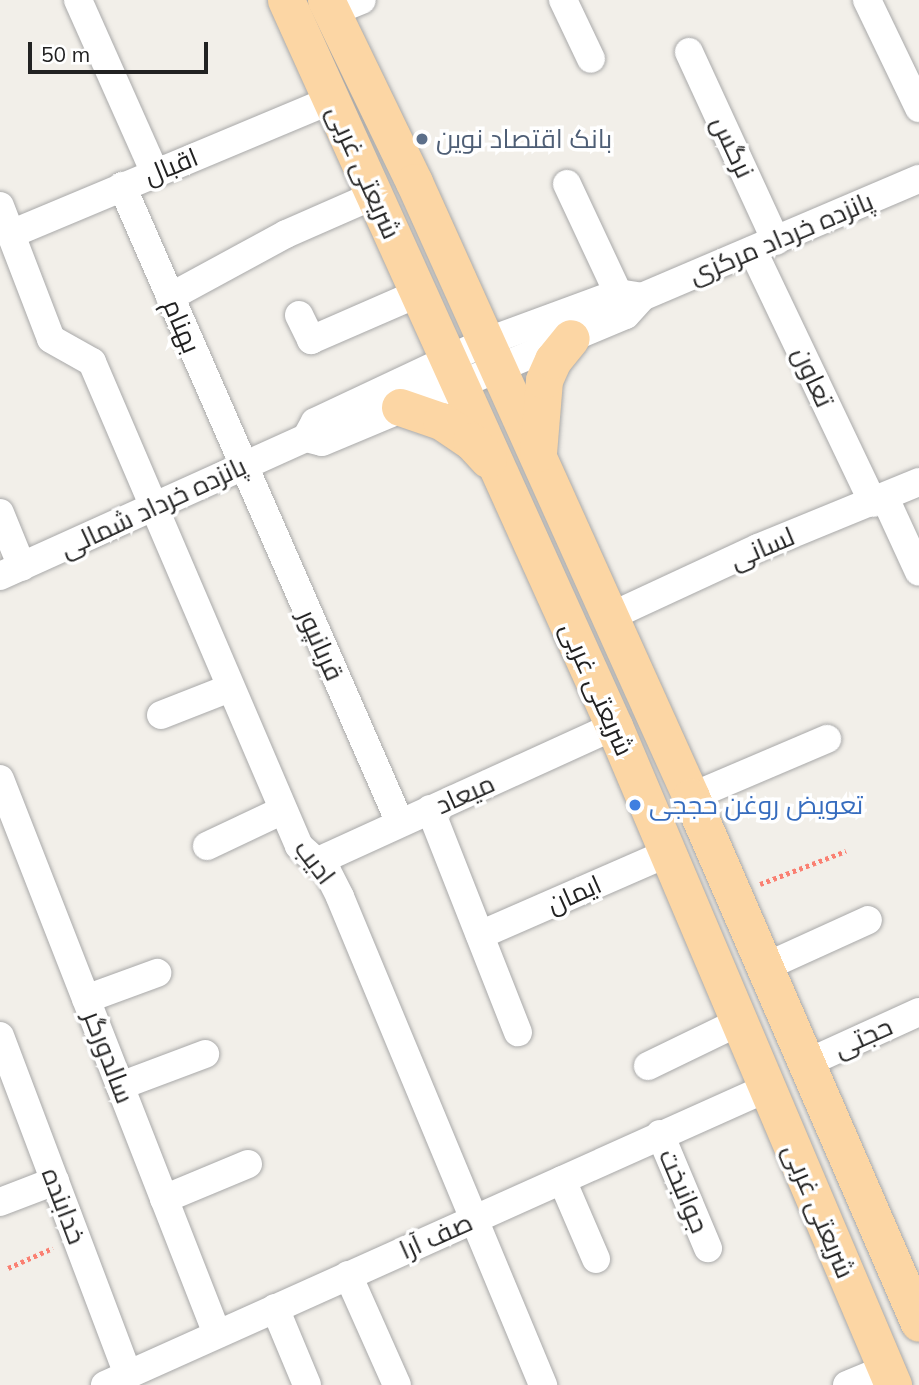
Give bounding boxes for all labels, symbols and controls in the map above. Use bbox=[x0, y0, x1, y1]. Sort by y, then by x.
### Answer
scale bar bbox=[32, 28, 212, 72]
text: 50 m bbox=[41, 41, 90, 67]
street label: شریعتی غربی bbox=[321, 100, 407, 244]
street label: نرگس bbox=[705, 111, 761, 183]
place label: بانک اقتصاد نوین bbox=[436, 123, 612, 155]
marker: بانک اقتصاد نوین bbox=[414, 131, 430, 147]
street label: اقبال bbox=[139, 141, 203, 191]
street label: پانزده خرداد مرکزی bbox=[684, 185, 878, 291]
street label: بهنام bbox=[157, 294, 207, 358]
street label: تعاون bbox=[786, 342, 840, 412]
street label: پانزده خرداد شمالی bbox=[55, 450, 251, 564]
street label: لسانی bbox=[725, 521, 799, 575]
street label: قربانپور bbox=[292, 605, 350, 685]
street label: شریعتی غربی bbox=[554, 617, 640, 761]
street label: میعاد bbox=[431, 767, 499, 821]
place label: تعویض روغن حججی bbox=[649, 789, 863, 821]
marker: تعویض روغن حججی bbox=[627, 797, 643, 813]
street label: ادیب bbox=[288, 834, 342, 890]
street label: ایمان bbox=[542, 868, 606, 920]
street label: سالدورگر bbox=[77, 1006, 141, 1108]
street label: حجتی bbox=[829, 1010, 897, 1064]
street label: شریعتی غربی bbox=[777, 1139, 861, 1283]
street label: جوانبخت bbox=[652, 1144, 716, 1238]
street label: خدابنده bbox=[35, 1164, 93, 1248]
street label: صف آرا bbox=[395, 1206, 477, 1266]

